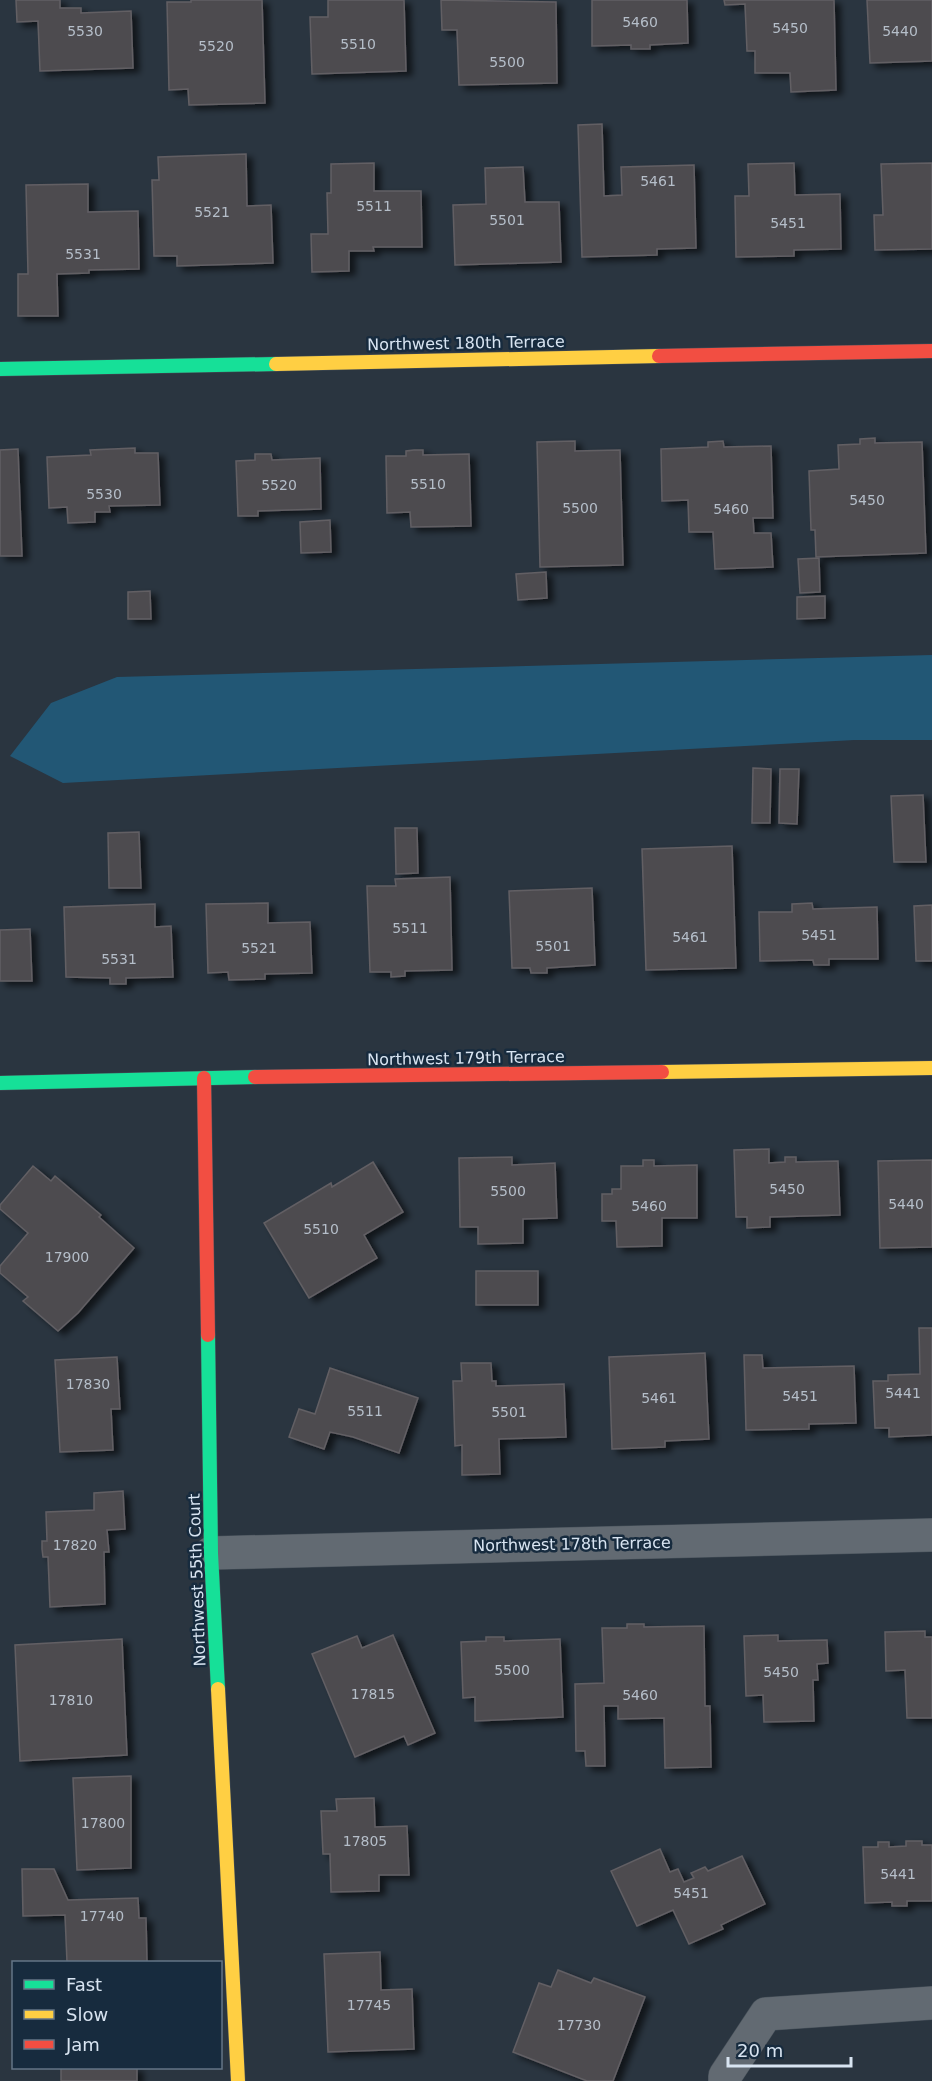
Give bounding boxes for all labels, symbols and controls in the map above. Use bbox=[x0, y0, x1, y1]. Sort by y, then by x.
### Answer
house number: 5460 bbox=[622, 14, 658, 30]
house number: 5450 bbox=[772, 20, 808, 36]
house number: 5530 bbox=[67, 23, 103, 39]
house number: 5440 bbox=[882, 23, 918, 39]
house number: 5510 bbox=[340, 36, 376, 52]
house number: 5520 bbox=[198, 38, 234, 54]
house number: 5500 bbox=[489, 54, 525, 70]
house number: 5461 bbox=[640, 173, 676, 189]
house number: 5511 bbox=[356, 198, 392, 214]
house number: 5521 bbox=[194, 204, 230, 220]
house number: 5501 bbox=[489, 212, 525, 228]
house number: 5451 bbox=[770, 215, 806, 231]
house number: 5531 bbox=[65, 246, 101, 262]
street label: Northwest 180th Terrace bbox=[367, 332, 565, 354]
house number: 5510 bbox=[410, 476, 446, 492]
house number: 5520 bbox=[261, 477, 297, 493]
house number: 5530 bbox=[86, 486, 122, 502]
house number: 5450 bbox=[849, 492, 885, 508]
house number: 5500 bbox=[562, 500, 598, 516]
house number: 5460 bbox=[713, 501, 749, 517]
house number: 5511 bbox=[392, 920, 428, 936]
house number: 5451 bbox=[801, 927, 837, 943]
house number: 5461 bbox=[672, 929, 708, 945]
house number: 5501 bbox=[535, 938, 571, 954]
house number: 5521 bbox=[241, 940, 277, 956]
house number: 5531 bbox=[101, 951, 137, 967]
street label: Northwest 179th Terrace bbox=[367, 1047, 565, 1069]
house number: 5450 bbox=[769, 1181, 805, 1197]
house number: 5500 bbox=[490, 1183, 526, 1199]
house number: 5440 bbox=[888, 1196, 924, 1212]
house number: 5460 bbox=[631, 1198, 667, 1214]
house number: 5510 bbox=[303, 1221, 339, 1237]
house number: 17900 bbox=[45, 1249, 89, 1265]
house number: 17830 bbox=[66, 1376, 110, 1392]
house number: 5441 bbox=[885, 1385, 921, 1401]
house number: 5451 bbox=[782, 1388, 818, 1404]
house number: 5461 bbox=[641, 1390, 677, 1406]
house number: 5511 bbox=[347, 1403, 383, 1419]
house number: 5501 bbox=[491, 1404, 527, 1420]
street label: Northwest 55th Court bbox=[184, 1493, 210, 1667]
street label: Northwest 178th Terrace bbox=[473, 1533, 671, 1555]
house number: 17820 bbox=[53, 1537, 97, 1553]
house number: 5500 bbox=[494, 1662, 530, 1678]
house number: 5450 bbox=[763, 1664, 799, 1680]
house number: 17815 bbox=[351, 1686, 395, 1702]
house number: 5460 bbox=[622, 1687, 658, 1703]
house number: 17810 bbox=[49, 1692, 93, 1708]
house number: 17800 bbox=[81, 1815, 125, 1831]
house number: 17805 bbox=[343, 1833, 387, 1849]
house number: 5441 bbox=[880, 1866, 916, 1882]
house number: 5451 bbox=[673, 1885, 709, 1901]
house number: 17740 bbox=[80, 1908, 124, 1924]
legend bbox=[12, 1961, 222, 2069]
text: Fast bbox=[66, 1974, 102, 1995]
house number: 17745 bbox=[347, 1997, 391, 2013]
text: Slow bbox=[66, 2004, 108, 2025]
house number: 17730 bbox=[557, 2017, 601, 2033]
scale bar bbox=[728, 2030, 851, 2068]
text: Jam bbox=[65, 2034, 100, 2055]
text: 20 m bbox=[737, 2040, 783, 2061]

